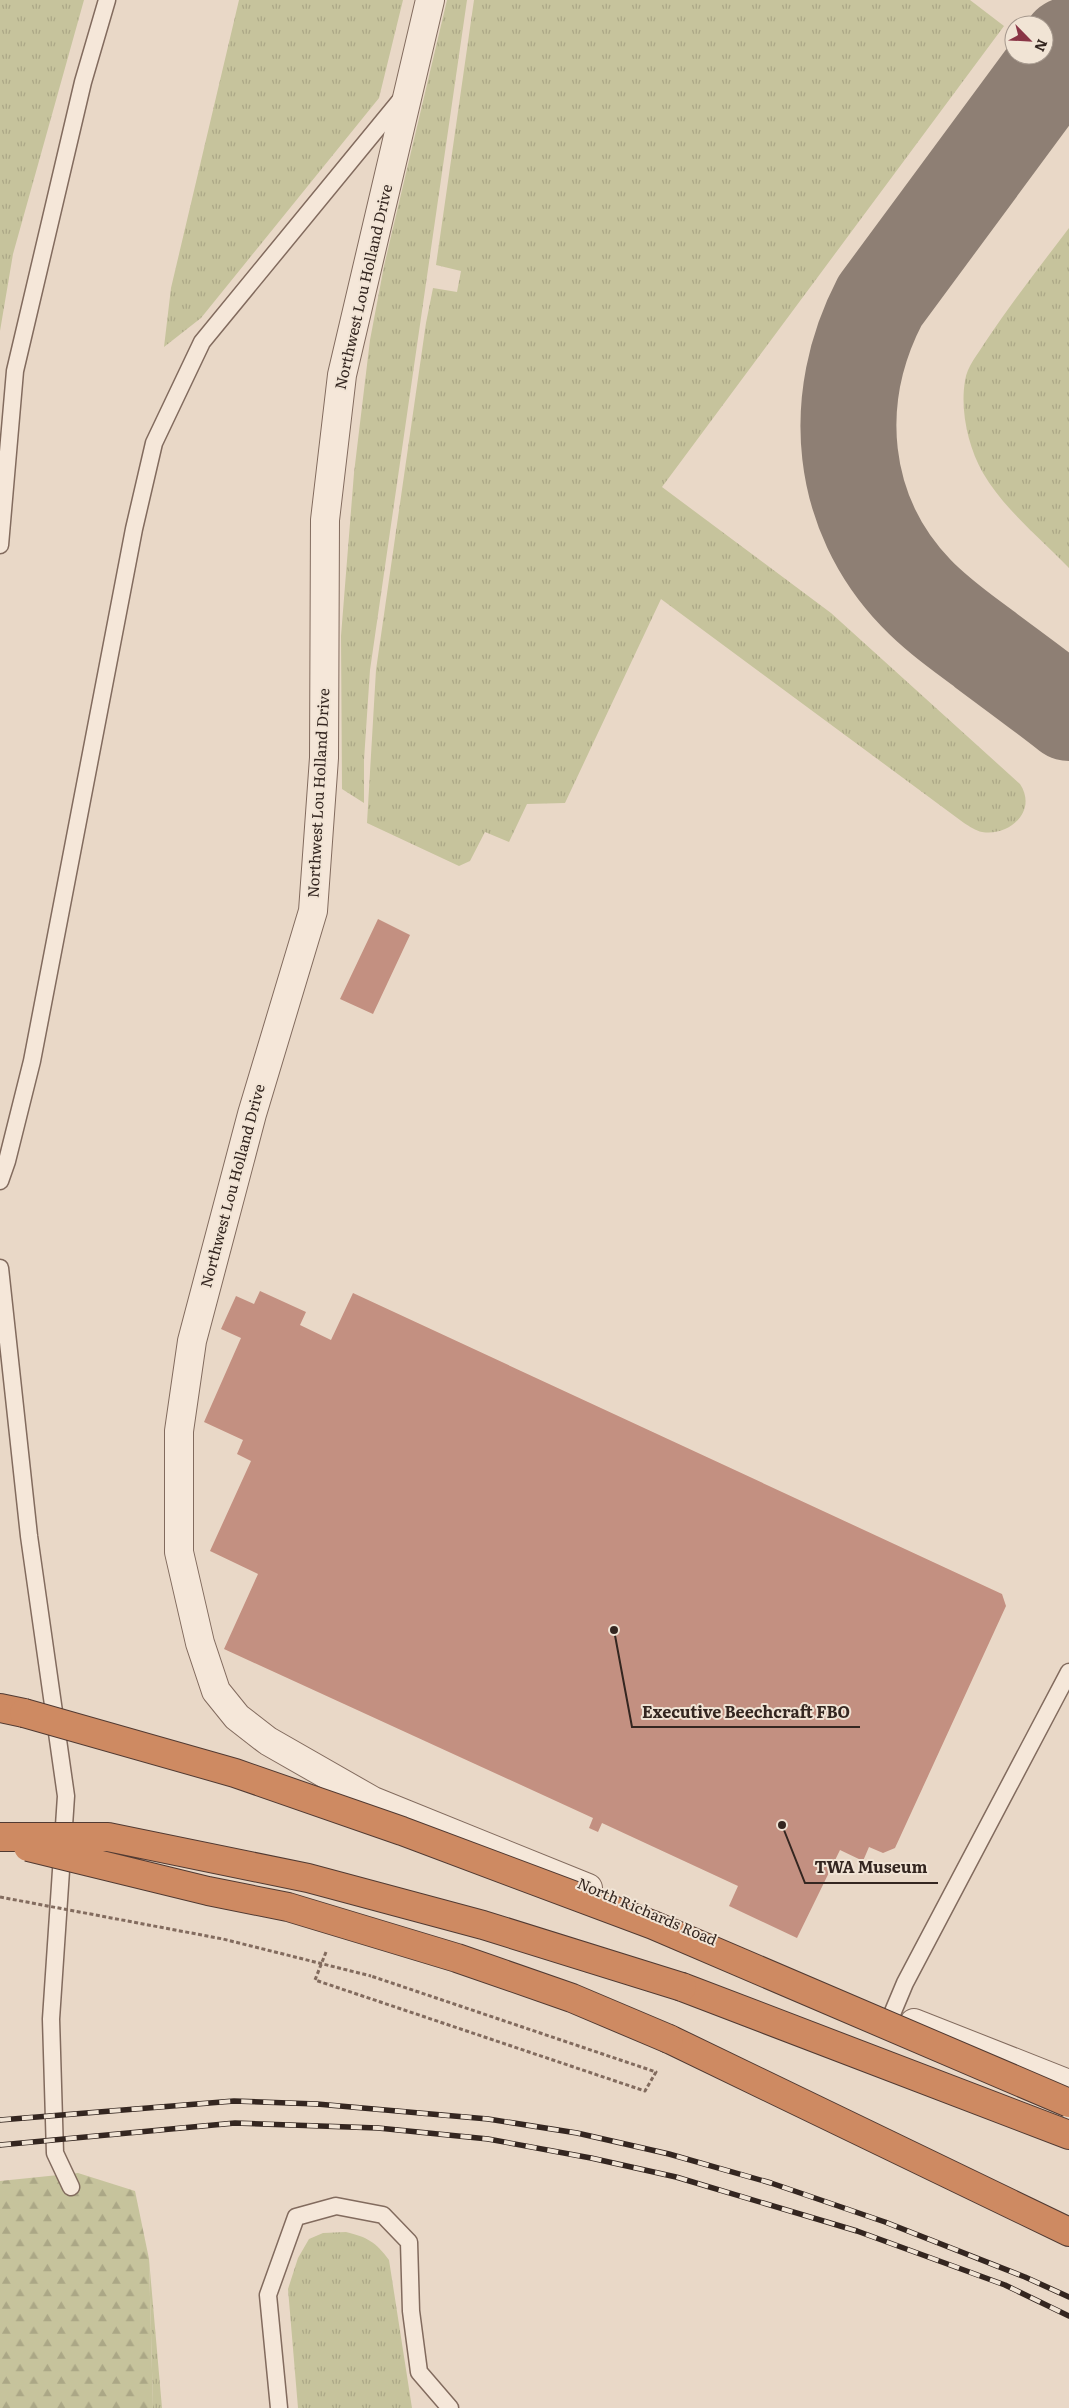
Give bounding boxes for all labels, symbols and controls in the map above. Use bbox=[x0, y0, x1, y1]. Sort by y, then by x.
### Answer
north arrow bbox=[1004, 15, 1054, 65]
text: N bbox=[1030, 36, 1053, 55]
street label: Northwest Lou Holland Drive bbox=[328, 182, 397, 392]
street label: Northwest Lou Holland Drive bbox=[301, 687, 334, 898]
street label: Northwest Lou Holland Drive bbox=[193, 1081, 270, 1290]
callout: Executive Beechcraft FBO bbox=[632, 1696, 860, 1727]
text: Executive Beechcraft FBO bbox=[642, 1699, 850, 1723]
callout: TWA Museum bbox=[805, 1852, 938, 1883]
text: TWA Museum bbox=[815, 1854, 928, 1878]
street label: North Richards Road bbox=[574, 1871, 721, 1950]

